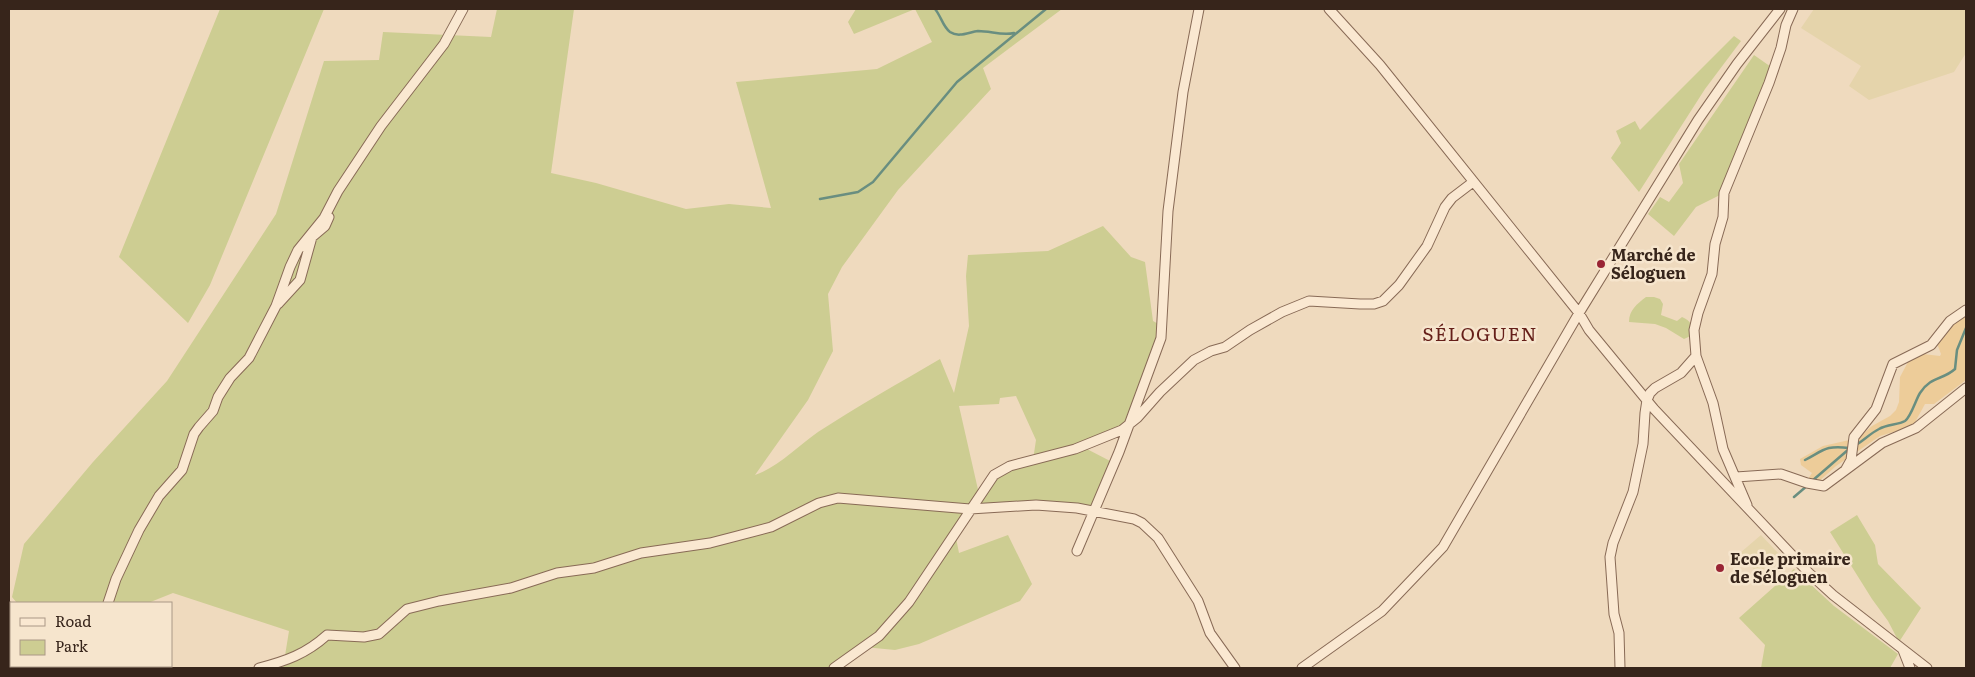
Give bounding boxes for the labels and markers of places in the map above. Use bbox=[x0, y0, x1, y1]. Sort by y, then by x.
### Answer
place label: Marché de Séloguen bbox=[1611, 242, 1696, 284]
marker: Marché de Séloguen bbox=[1595, 258, 1607, 270]
place label: Ecole primaire de Séloguen bbox=[1730, 546, 1851, 588]
marker: Ecole primaire de Séloguen bbox=[1714, 562, 1726, 574]

